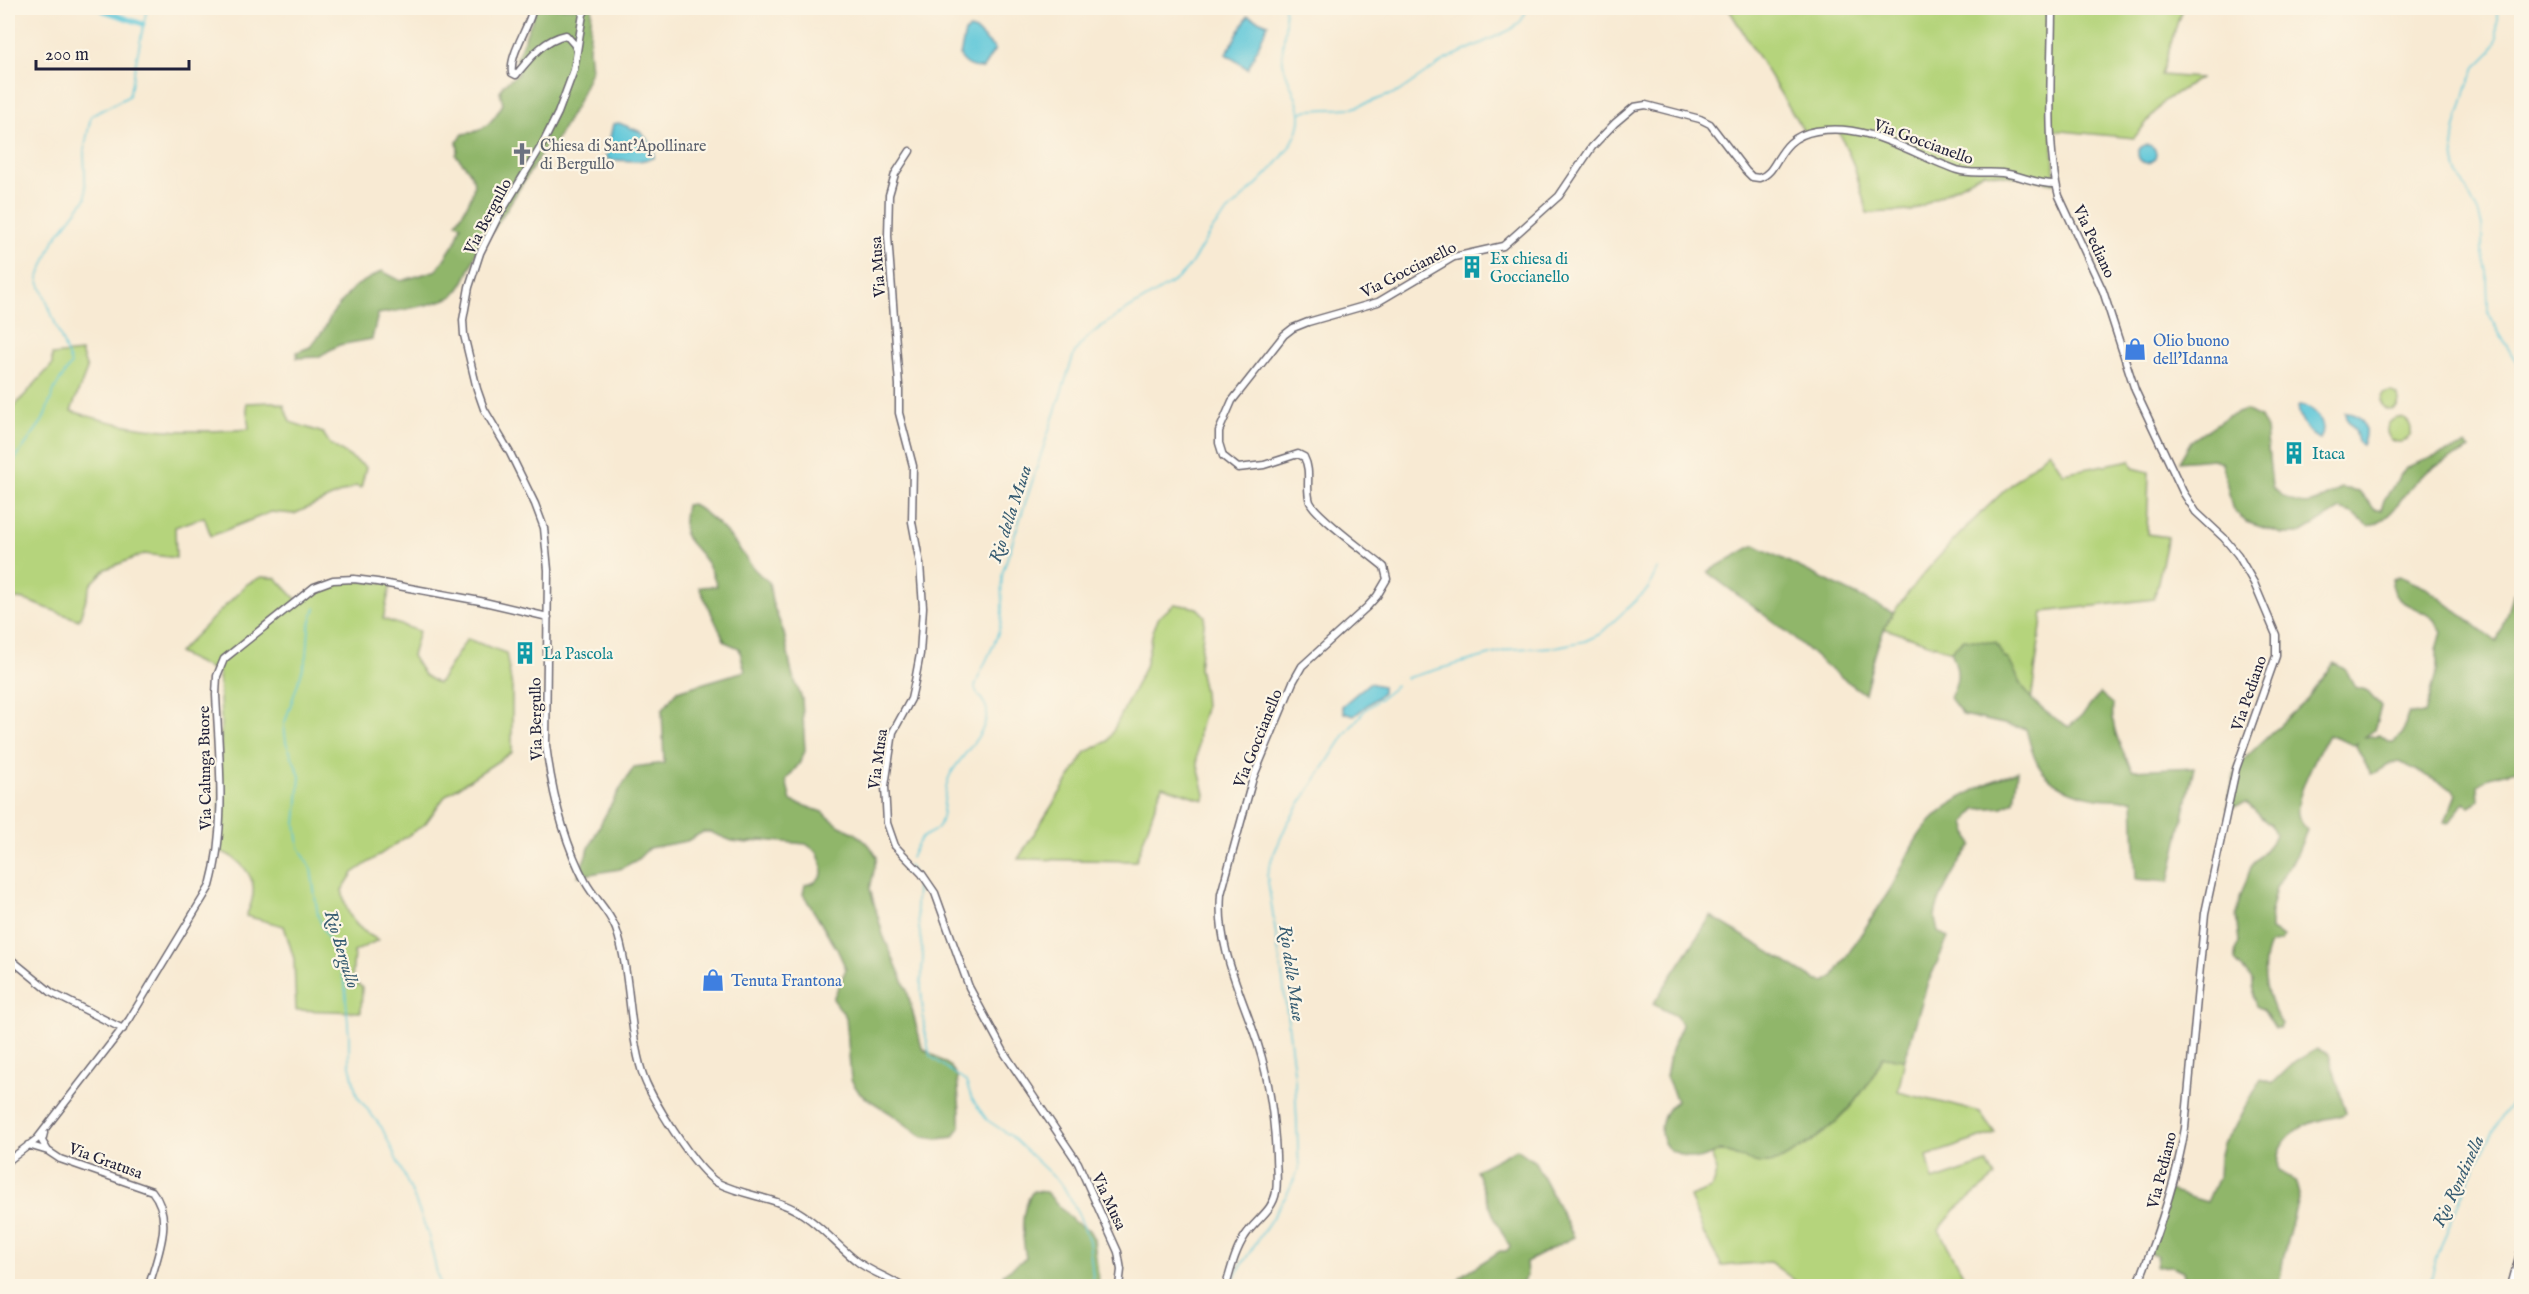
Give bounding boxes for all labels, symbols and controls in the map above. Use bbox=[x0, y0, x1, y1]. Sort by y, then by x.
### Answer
scale bar bbox=[36, 33, 189, 71]
text: 200 m bbox=[45, 44, 89, 67]
street label: Via Goccianello bbox=[1870, 115, 1976, 170]
place label: Chiesa di Sant'Apollinare di Bergullo bbox=[540, 137, 706, 175]
church icon: Chiesa di Sant'Apollinare di Bergullo bbox=[509, 141, 535, 167]
street label: Via Bergullo bbox=[460, 175, 517, 259]
street label: Via Pediano bbox=[2067, 201, 2119, 282]
street label: Via Musa bbox=[867, 236, 891, 299]
street label: Via Goccianello bbox=[1357, 238, 1460, 304]
place label: Ex chiesa di Goccianello bbox=[1490, 250, 1570, 288]
building icon: Ex chiesa di Goccianello bbox=[1459, 254, 1485, 280]
place label: Olio buono dell'Idanna bbox=[2153, 332, 2230, 370]
shop icon: Olio buono dell'Idanna bbox=[2122, 336, 2148, 362]
building icon: Itaca bbox=[2281, 440, 2307, 466]
place label: Itaca bbox=[2312, 445, 2345, 465]
water label: Rio della Musa bbox=[985, 463, 1038, 566]
building icon: La Pascola bbox=[512, 640, 538, 666]
place label: La Pascola bbox=[543, 645, 613, 665]
street label: Via Pediano bbox=[2227, 653, 2272, 735]
street label: Via Bergullo bbox=[526, 677, 548, 762]
street label: Via Goccianello bbox=[1230, 686, 1288, 792]
street label: Via Calunga Buore bbox=[195, 706, 217, 831]
street label: Via Musa bbox=[865, 728, 893, 792]
water label: Rio Bergullo bbox=[318, 908, 363, 991]
water label: Rio delle Muse bbox=[1272, 923, 1309, 1023]
shop icon: Tenuta Frantona bbox=[700, 967, 726, 993]
place label: Tenuta Frantona bbox=[731, 972, 842, 992]
street label: Via Pediano bbox=[2144, 1130, 2182, 1212]
water label: Rio Rondinella bbox=[2428, 1132, 2491, 1231]
street label: Via Gratusa bbox=[65, 1139, 145, 1184]
street label: Via Musa bbox=[1086, 1169, 1130, 1234]

